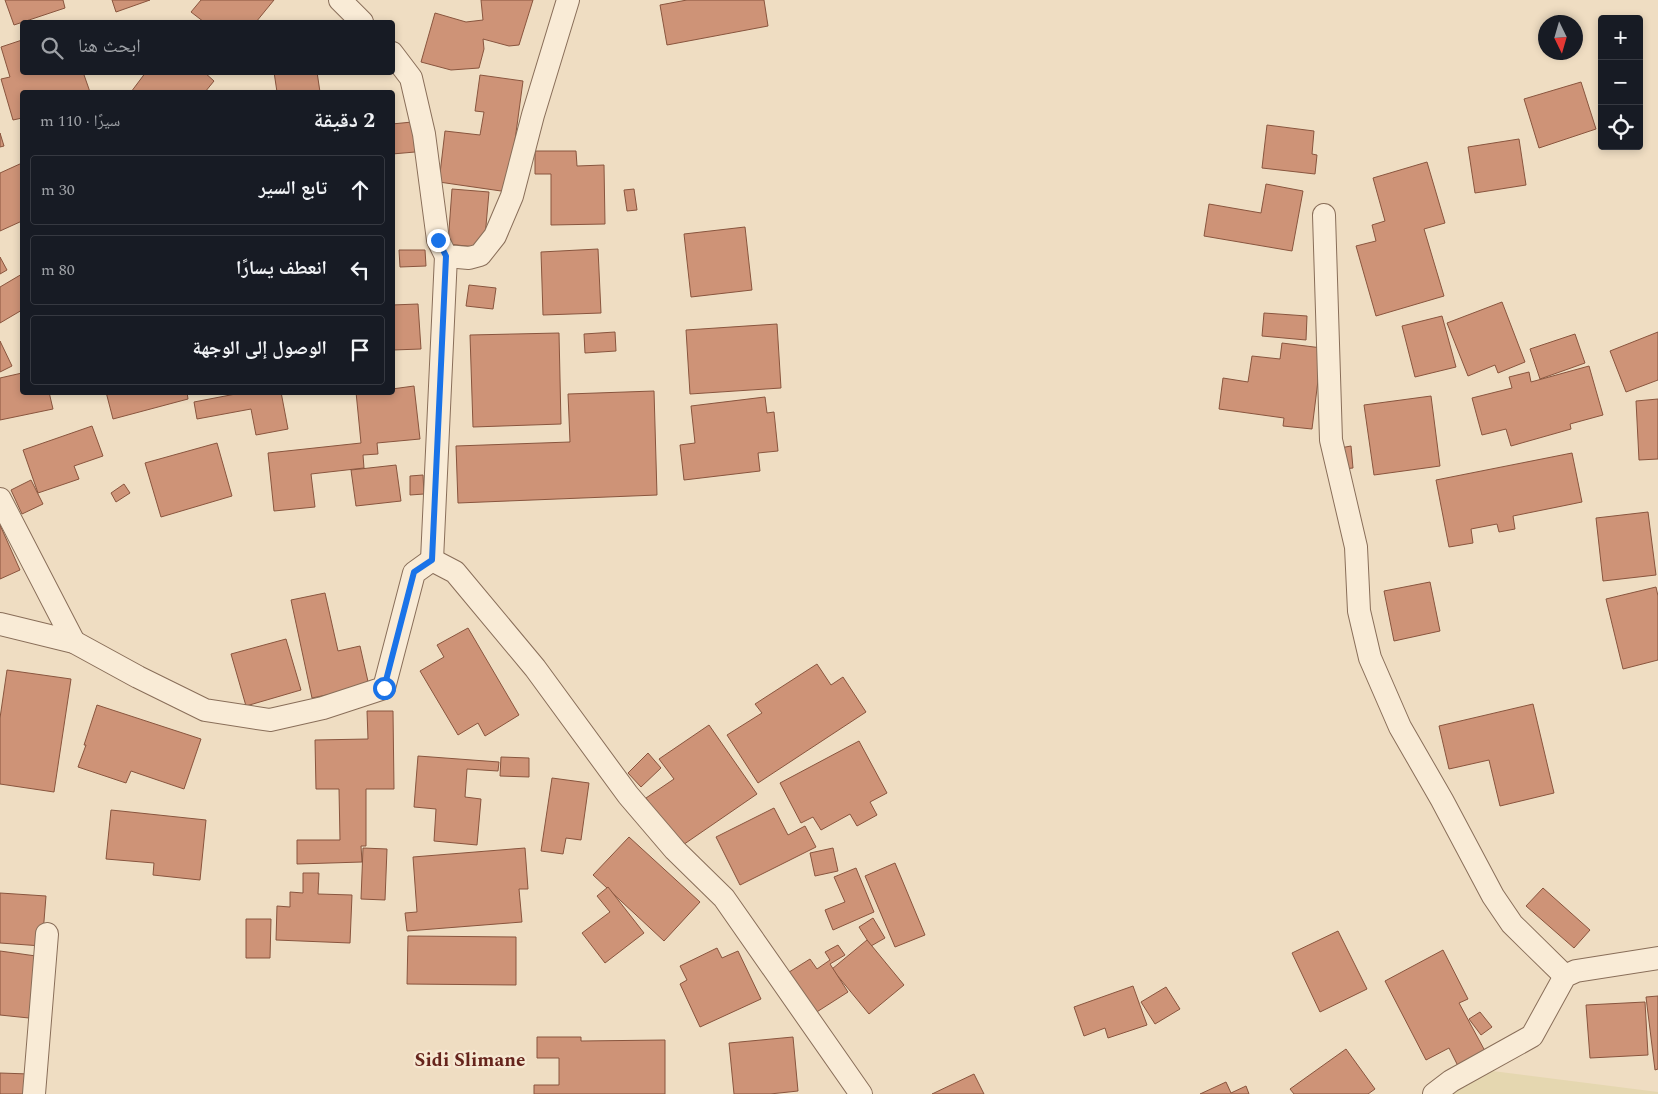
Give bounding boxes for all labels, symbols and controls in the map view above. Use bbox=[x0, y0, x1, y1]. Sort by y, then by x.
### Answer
north arrow bbox=[1538, 15, 1583, 60]
map controls bbox=[1598, 15, 1643, 150]
button: + bbox=[1598, 15, 1643, 60]
search box bbox=[20, 20, 395, 75]
text: ابحث هنا bbox=[78, 32, 141, 61]
icon: search bbox=[38, 34, 66, 62]
button: − bbox=[1598, 60, 1643, 105]
text: 2 دقيقة bbox=[314, 105, 375, 137]
button: locate bbox=[1598, 105, 1643, 150]
text: سيرًا · 110 m bbox=[40, 109, 120, 133]
text: تابع السير bbox=[259, 174, 327, 203]
icon: ahead bbox=[346, 176, 374, 204]
text: 30 m bbox=[41, 178, 75, 202]
route end bbox=[427, 229, 450, 252]
text: انعطف يسارًا bbox=[236, 254, 327, 283]
icon: left bbox=[346, 256, 374, 284]
text: 80 m bbox=[41, 258, 75, 282]
text: الوصول إلى الوجهة bbox=[193, 334, 327, 363]
icon: arrive bbox=[346, 336, 374, 364]
route start bbox=[373, 677, 396, 700]
district label: Sidi Slimane bbox=[415, 1046, 525, 1075]

